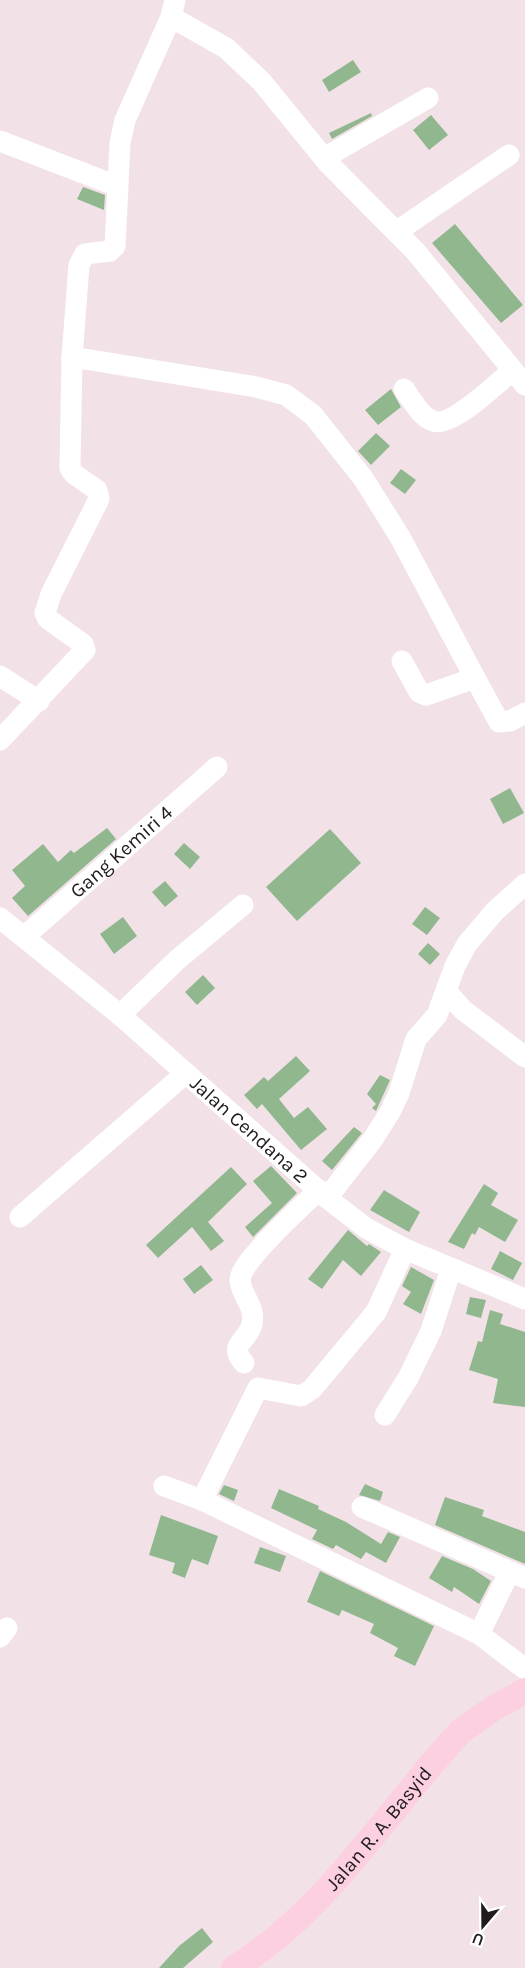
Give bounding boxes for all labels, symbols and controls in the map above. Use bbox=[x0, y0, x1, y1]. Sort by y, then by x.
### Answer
street label: Gang Kemiri 4 bbox=[66, 801, 177, 903]
street label: Jalan Cendana 2 bbox=[185, 1072, 313, 1188]
street label: Jalan R. A. Basyid bbox=[321, 1762, 437, 1895]
north arrow bbox=[453, 1896, 513, 1956]
text: U bbox=[470, 1929, 486, 1950]

